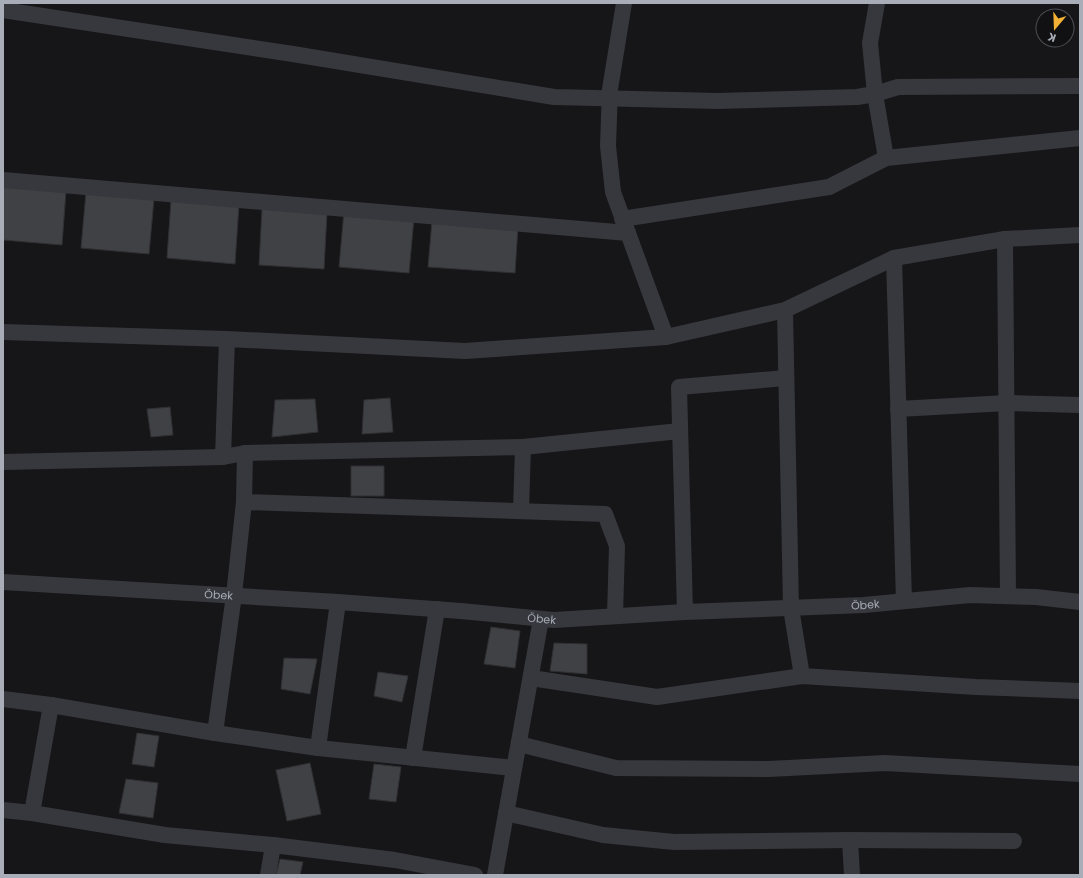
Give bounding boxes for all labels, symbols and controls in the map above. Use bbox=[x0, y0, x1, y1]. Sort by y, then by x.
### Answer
north arrow bbox=[1035, 8, 1075, 48]
text: K bbox=[1045, 29, 1058, 46]
street label: Öbek bbox=[204, 586, 234, 604]
street label: Öbek bbox=[851, 596, 881, 614]
street label: Öbek bbox=[527, 609, 557, 628]

